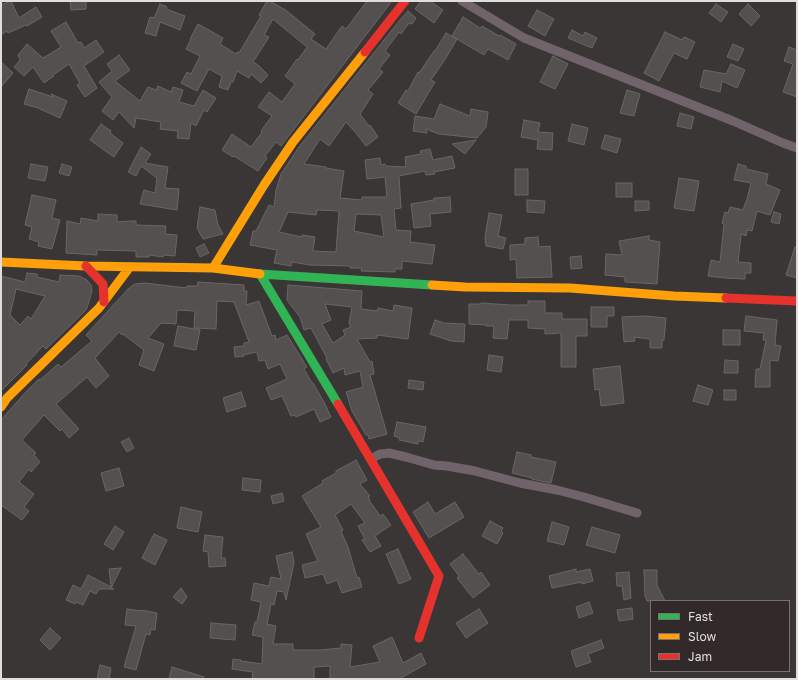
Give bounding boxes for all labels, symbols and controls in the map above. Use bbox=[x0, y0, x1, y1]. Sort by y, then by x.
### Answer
legend bbox=[650, 600, 790, 672]
text: Fast bbox=[688, 609, 713, 624]
text: Slow bbox=[688, 629, 716, 644]
text: Jam bbox=[688, 649, 712, 664]

